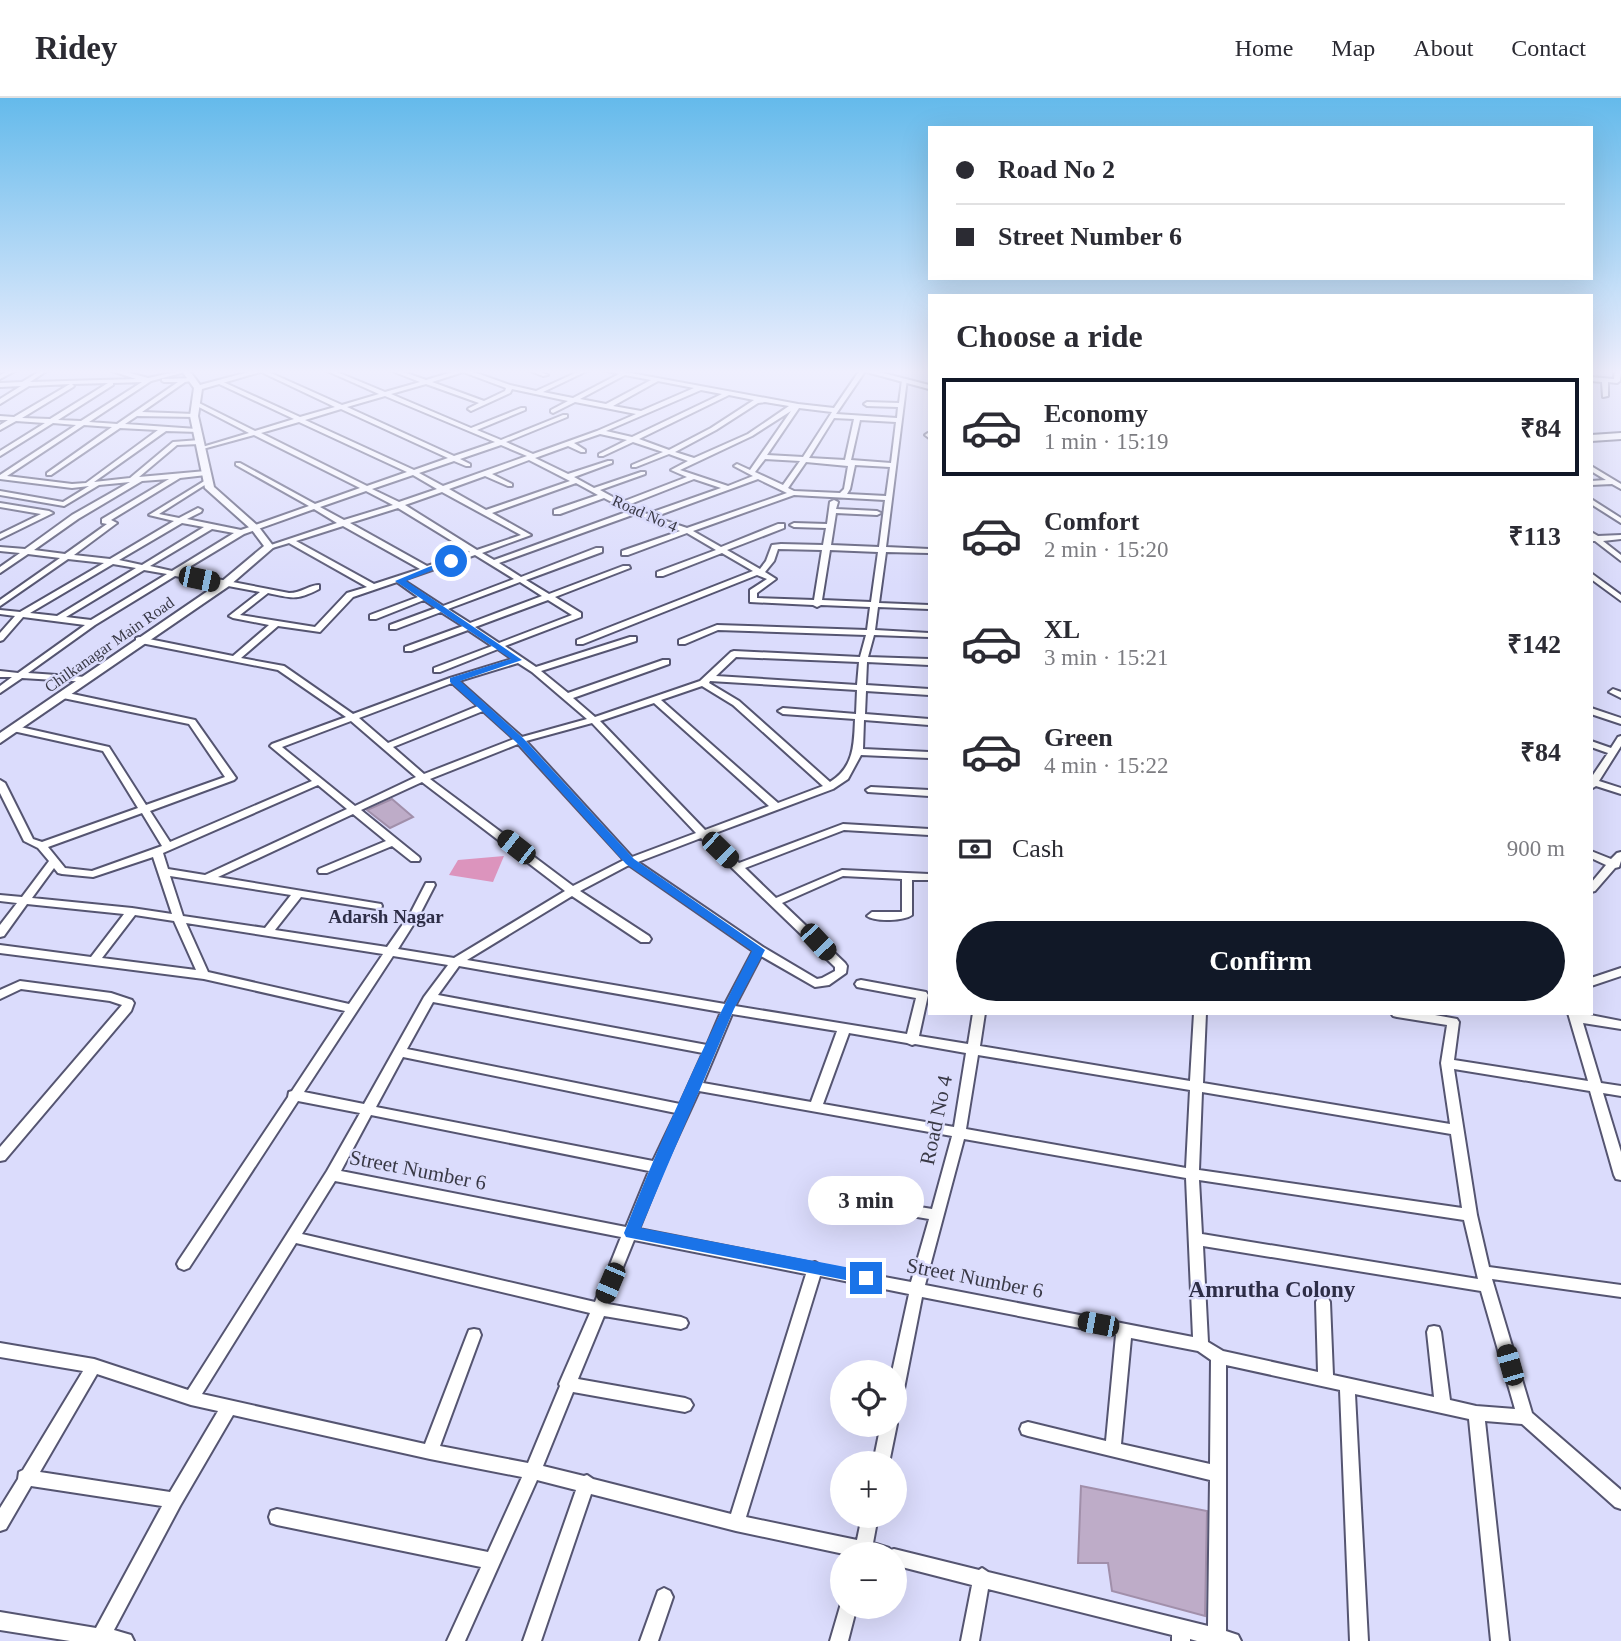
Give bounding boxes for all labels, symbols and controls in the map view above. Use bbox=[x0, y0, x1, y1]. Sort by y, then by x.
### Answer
text: Ridey bbox=[35, 30, 118, 66]
text: Home bbox=[1235, 35, 1293, 61]
text: Map bbox=[1331, 35, 1375, 61]
text: About bbox=[1413, 35, 1473, 61]
text: Contact bbox=[1511, 35, 1586, 61]
text: Road No 2 bbox=[998, 155, 1115, 184]
text: Street Number 6 bbox=[998, 222, 1182, 251]
text: Choose a ride bbox=[956, 318, 1143, 354]
icon: car bbox=[960, 396, 1023, 459]
text: Economy bbox=[1044, 399, 1148, 428]
text: ₹84 bbox=[1520, 414, 1561, 443]
text: 1 min · 15:19 bbox=[1044, 429, 1169, 454]
street label: Road No 4 bbox=[610, 492, 680, 535]
icon: car bbox=[960, 504, 1023, 567]
text: Comfort bbox=[1044, 507, 1139, 536]
text: ₹113 bbox=[1509, 522, 1561, 551]
text: 2 min · 15:20 bbox=[1044, 537, 1169, 562]
route start bbox=[435, 545, 467, 577]
car bbox=[177, 564, 222, 594]
street label: Chilkanagar Main Road bbox=[41, 593, 178, 696]
icon: car bbox=[960, 612, 1023, 675]
text: XL bbox=[1044, 615, 1080, 644]
text: ₹142 bbox=[1507, 630, 1561, 659]
text: 3 min · 15:21 bbox=[1044, 645, 1169, 670]
icon: car bbox=[960, 720, 1023, 783]
text: Green bbox=[1044, 723, 1113, 752]
text: ₹84 bbox=[1520, 738, 1561, 767]
text: 4 min · 15:22 bbox=[1044, 753, 1169, 778]
car bbox=[493, 826, 540, 868]
car bbox=[698, 828, 743, 872]
icon: cash bbox=[956, 830, 994, 868]
text: Cash bbox=[1012, 834, 1064, 863]
text: 900 m bbox=[1507, 836, 1565, 861]
district label: Adarsh Nagar bbox=[328, 906, 444, 927]
car bbox=[796, 919, 841, 965]
button: Confirm bbox=[956, 921, 1565, 1001]
street label: Road No 4 bbox=[915, 1073, 957, 1167]
street label: Street Number 6 bbox=[348, 1145, 488, 1195]
callout: 3 min bbox=[808, 1176, 924, 1226]
text: 3 min bbox=[838, 1188, 894, 1213]
street label: Street Number 6 bbox=[905, 1253, 1045, 1303]
car bbox=[593, 1260, 628, 1306]
route end bbox=[850, 1262, 882, 1294]
district label: Amrutha Colony bbox=[1189, 1277, 1356, 1302]
car bbox=[1076, 1310, 1121, 1338]
car bbox=[1495, 1342, 1526, 1388]
map controls bbox=[830, 1360, 907, 1619]
button: locate bbox=[830, 1360, 907, 1437]
button: + bbox=[830, 1451, 907, 1528]
button: − bbox=[830, 1542, 907, 1619]

